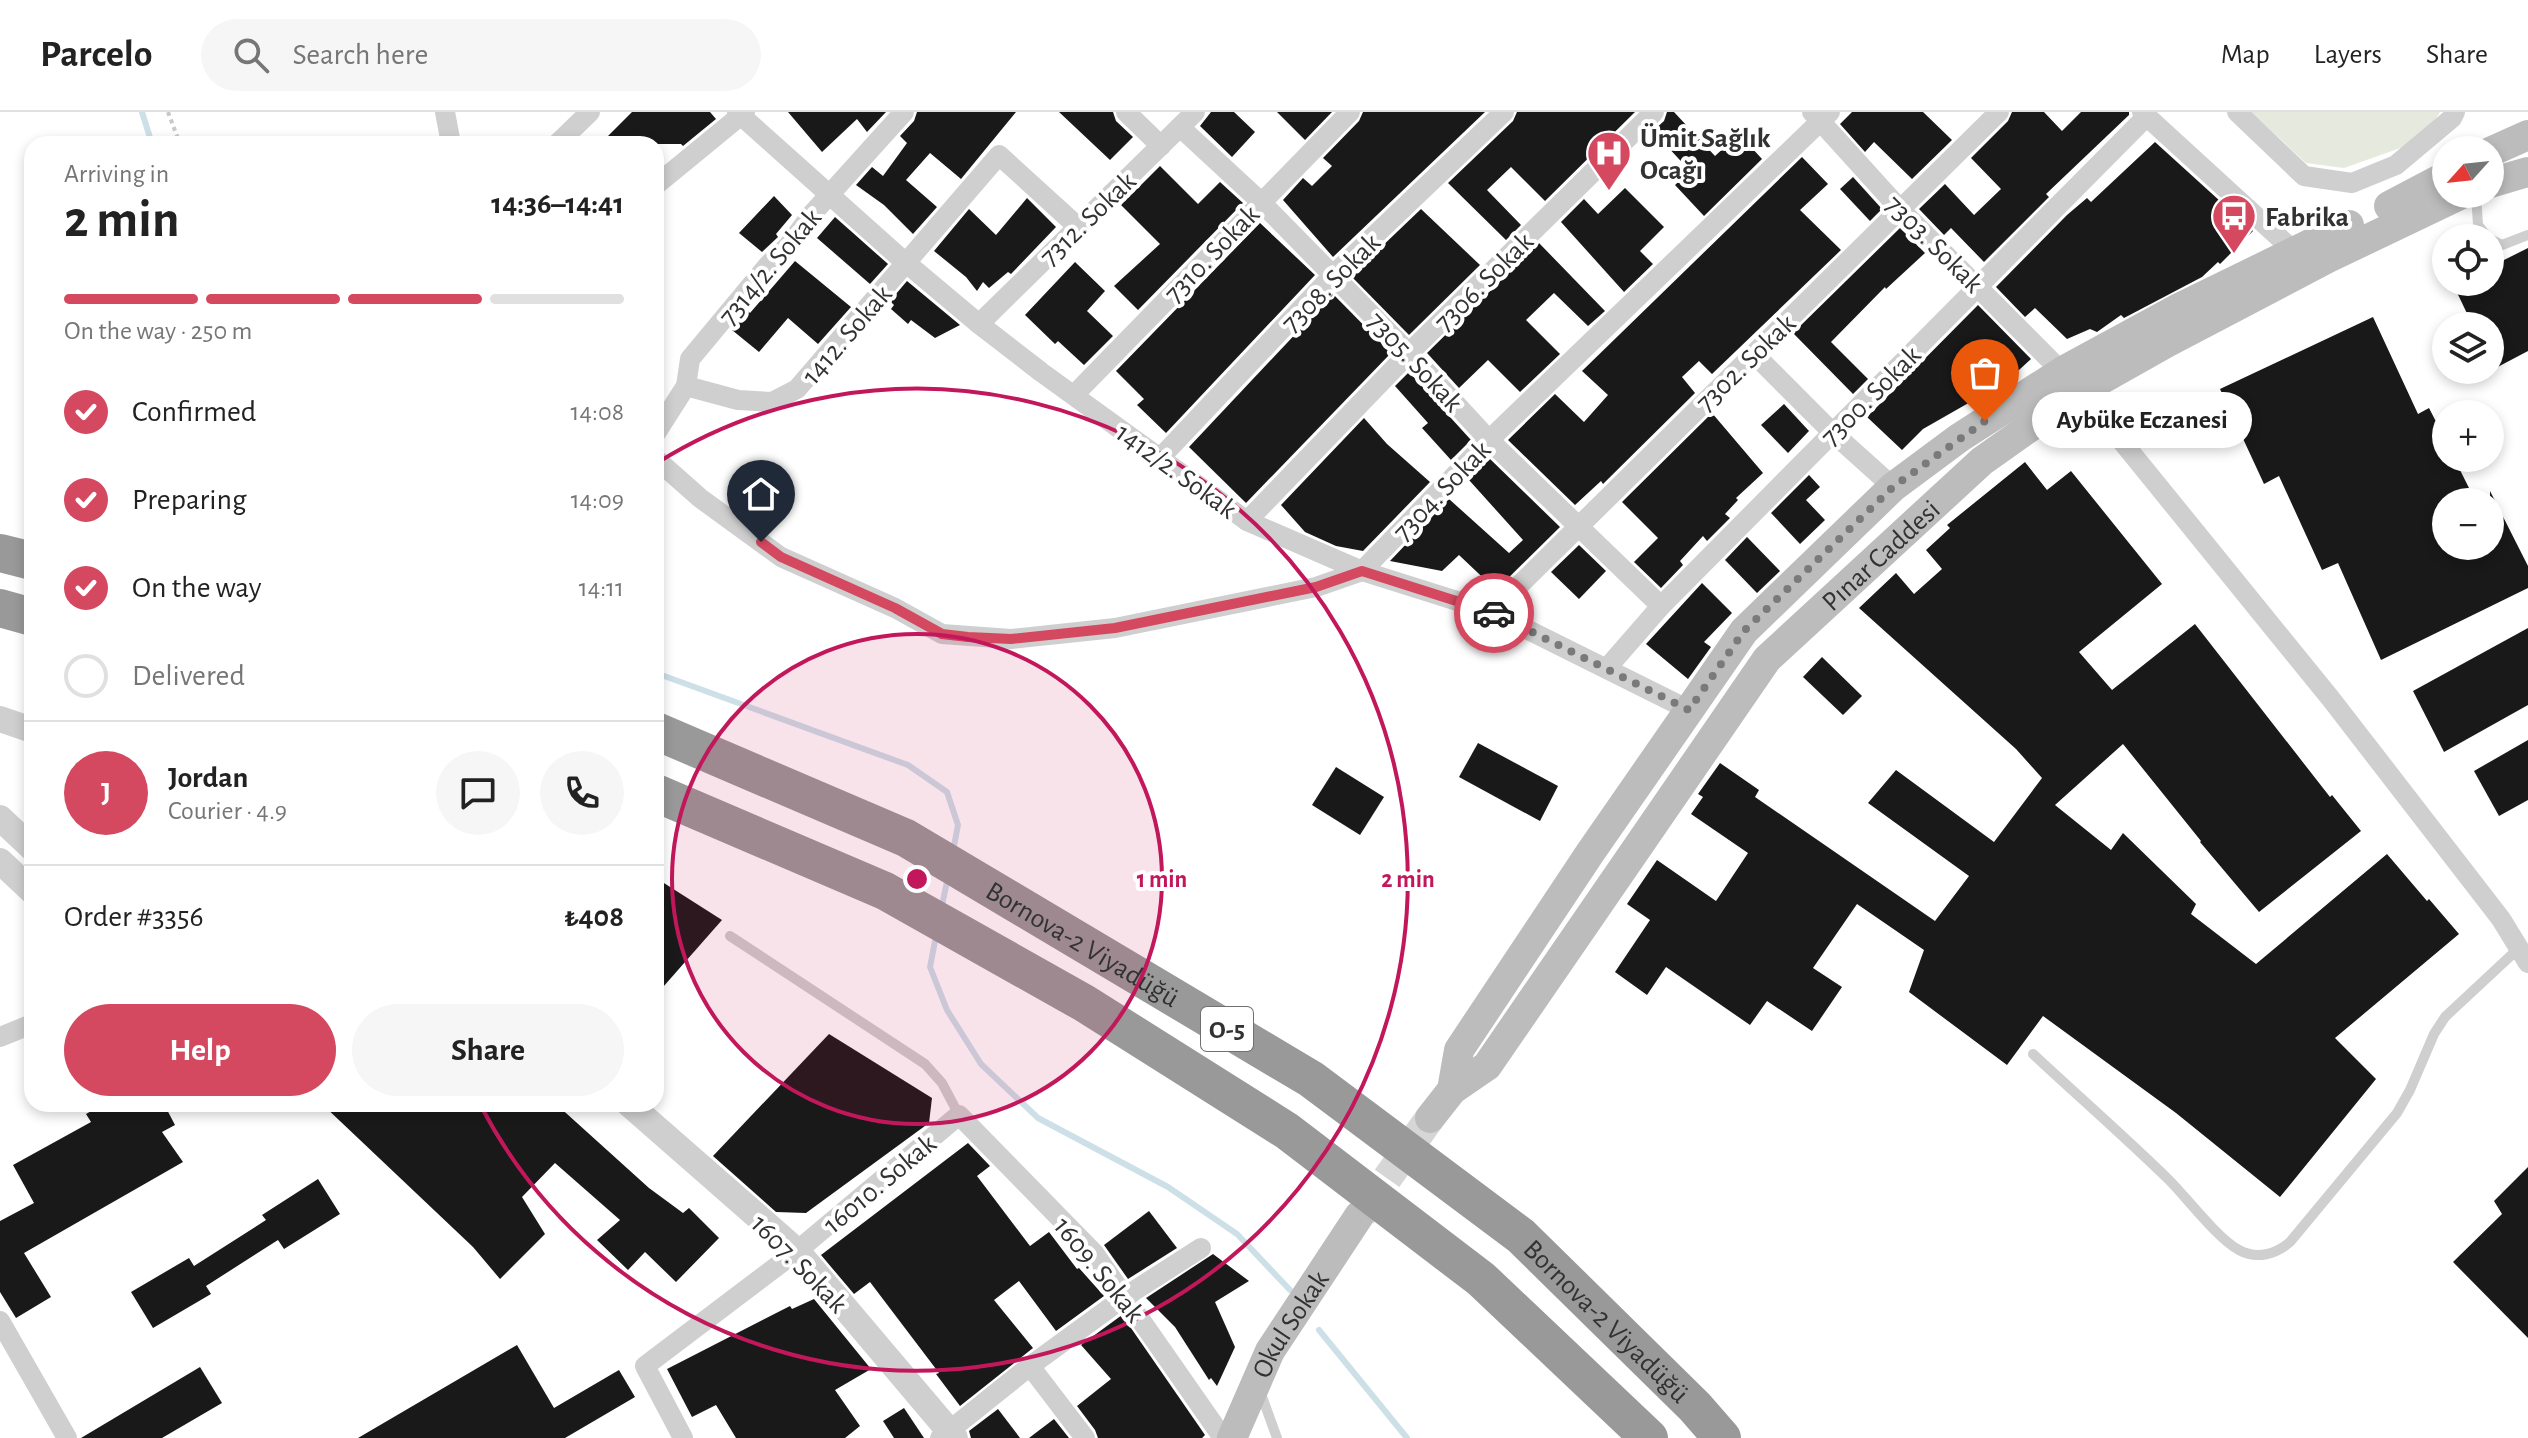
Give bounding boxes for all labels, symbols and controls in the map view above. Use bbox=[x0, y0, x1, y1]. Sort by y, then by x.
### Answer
search box bbox=[201, 19, 761, 91]
icon: search bbox=[229, 33, 273, 77]
text: Parcelo bbox=[40, 36, 153, 74]
text: Search here bbox=[293, 40, 428, 70]
text: Map bbox=[2221, 41, 2270, 69]
text: Layers bbox=[2314, 41, 2382, 69]
text: Share bbox=[2426, 41, 2488, 69]
place label: Ümit Sağlık Ocağı bbox=[1640, 123, 1771, 185]
hospital icon: Ümit Sağlık Ocağı bbox=[1585, 129, 1633, 192]
north arrow bbox=[2432, 136, 2504, 208]
map controls bbox=[2432, 136, 2504, 560]
text: Arriving in bbox=[64, 161, 169, 187]
street label: 7312. Sokak bbox=[1035, 167, 1142, 272]
text: 14:36–14:41 bbox=[491, 189, 624, 219]
street label: 7303. Sokak bbox=[1880, 190, 1988, 299]
bus stop icon: Fabrika bbox=[2210, 192, 2258, 255]
text: 2 min bbox=[64, 194, 179, 246]
street label: 7310. Sokak bbox=[1160, 200, 1265, 308]
street label: 7314/2. Sokak bbox=[714, 204, 827, 331]
place label: Fabrika bbox=[2265, 204, 2349, 232]
button: locate bbox=[2432, 224, 2504, 296]
street label: 7306. Sokak bbox=[1430, 228, 1539, 337]
street label: 7308. Sokak bbox=[1277, 229, 1386, 338]
street label: 1412. Sokak bbox=[797, 280, 898, 390]
street label: 7305. Sokak bbox=[1362, 307, 1468, 418]
street label: 7302. Sokak bbox=[1691, 309, 1802, 417]
button: layers bbox=[2432, 312, 2504, 384]
text: On the way · 250 m bbox=[64, 318, 252, 344]
pin bbox=[1951, 339, 2019, 421]
street label: 7300. Sokak bbox=[1816, 341, 1927, 452]
icon: bag bbox=[1963, 351, 2007, 395]
icon: check bbox=[64, 390, 108, 434]
callout: Aybüke Eczanesi bbox=[2033, 393, 2253, 449]
text: Confirmed bbox=[132, 397, 256, 427]
text: 14:08 bbox=[571, 399, 624, 425]
button: + bbox=[2432, 400, 2504, 472]
text: Aybüke Eczanesi bbox=[2056, 407, 2228, 433]
street label: 1412/2. Sokak bbox=[1110, 419, 1242, 525]
street label: 7304. Sokak bbox=[1388, 436, 1497, 547]
pin bbox=[727, 460, 795, 542]
icon: home bbox=[739, 472, 783, 516]
icon: check bbox=[64, 478, 108, 522]
text: Preparing bbox=[132, 485, 247, 515]
text: 14:09 bbox=[571, 487, 624, 513]
button: − bbox=[2432, 488, 2504, 560]
street label: Pınar Caddesi bbox=[1817, 496, 1946, 617]
icon: check bbox=[64, 566, 108, 610]
text: On the way bbox=[132, 573, 261, 603]
courier bbox=[1454, 573, 1534, 653]
text: 14:11 bbox=[579, 575, 624, 601]
icon: car bbox=[1472, 591, 1516, 635]
text: Delivered bbox=[132, 661, 245, 691]
button: chat bbox=[436, 751, 520, 835]
button: phone bbox=[540, 751, 624, 835]
text: Jordan bbox=[168, 763, 248, 793]
text: J bbox=[101, 778, 111, 808]
text: Courier · 4.9 bbox=[168, 798, 287, 824]
centre of rings bbox=[903, 865, 931, 893]
text: 1 min bbox=[1137, 868, 1187, 892]
text: 2 min bbox=[1381, 868, 1435, 892]
street label: Bornova-2 Viyadüğü bbox=[981, 877, 1183, 1013]
text: Order #3356 bbox=[64, 902, 204, 932]
text: ₺408 bbox=[564, 902, 624, 932]
button: Help bbox=[64, 1004, 336, 1096]
button: Share bbox=[352, 1004, 624, 1096]
road number: O-5 bbox=[1201, 1007, 1253, 1051]
street label: 16010. Sokak bbox=[819, 1130, 942, 1239]
street label: 1607. Sokak bbox=[745, 1210, 852, 1319]
street label: 1609. Sokak bbox=[1048, 1212, 1149, 1328]
street label: Bornova-2 Viyadüğü bbox=[1518, 1235, 1694, 1409]
street label: Okul Sokak bbox=[1248, 1266, 1335, 1382]

